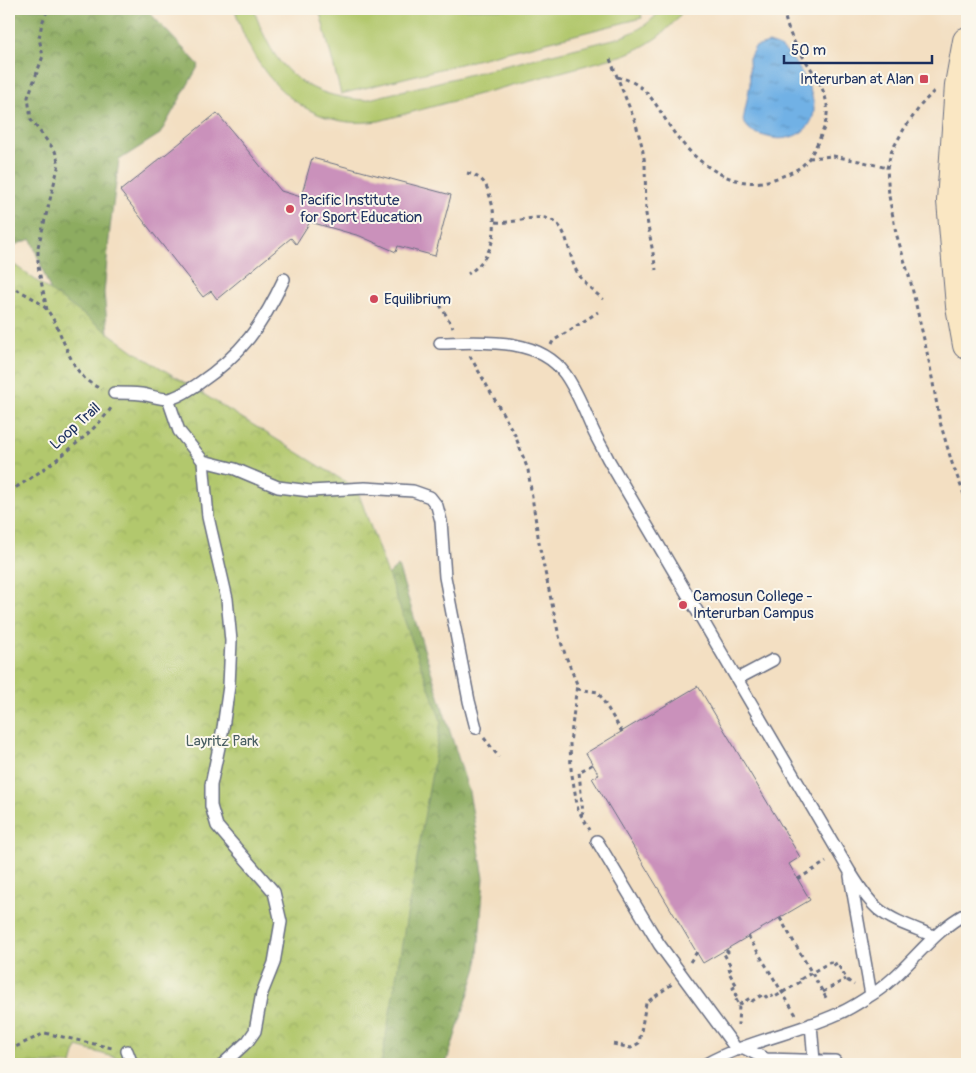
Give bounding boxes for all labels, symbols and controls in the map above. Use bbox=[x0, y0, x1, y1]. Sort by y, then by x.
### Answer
scale bar bbox=[784, 32, 931, 64]
text: 50 m bbox=[791, 41, 826, 60]
place label: Interurban at Alan bbox=[800, 70, 914, 89]
marker: Interurban at Alan bbox=[918, 73, 930, 85]
place label: Pacific Institute for Sport Education bbox=[300, 191, 422, 227]
marker: Pacific Institute for Sport Education bbox=[284, 203, 296, 215]
place label: Equilibrium bbox=[384, 290, 451, 309]
marker: Equilibrium bbox=[368, 293, 380, 305]
street label: Loop Trail bbox=[46, 399, 105, 454]
place label: Camosun College - Interurban Campus bbox=[693, 587, 814, 623]
marker: Camosun College - Interurban Campus bbox=[677, 599, 689, 611]
park label: Layritz Park bbox=[185, 732, 259, 751]

